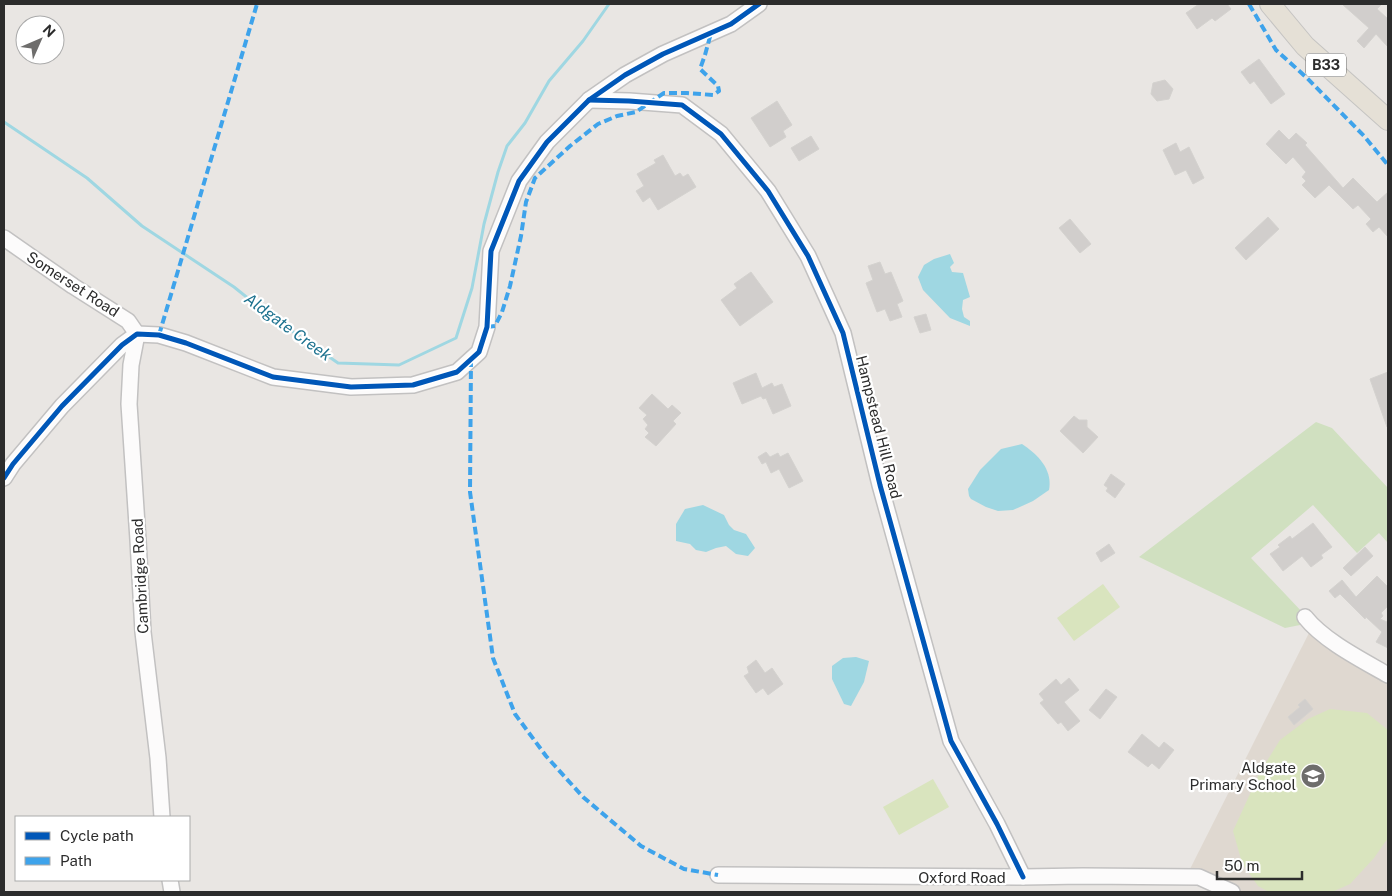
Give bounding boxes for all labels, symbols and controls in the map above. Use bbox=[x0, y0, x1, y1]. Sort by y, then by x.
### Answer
north arrow bbox=[15, 15, 65, 65]
text: N bbox=[40, 21, 59, 40]
road number: B33 bbox=[1306, 54, 1346, 76]
street label: Somerset Road bbox=[24, 248, 122, 320]
water label: Aldgate Creek bbox=[241, 289, 335, 365]
street label: Hampstead Hill Road bbox=[853, 353, 905, 501]
street label: Cambridge Road bbox=[128, 518, 152, 634]
place label: Aldgate Primary School bbox=[1190, 759, 1296, 793]
school or university icon: Aldgate Primary School bbox=[1300, 763, 1326, 789]
legend bbox=[15, 816, 190, 881]
text: Cycle path bbox=[60, 827, 134, 844]
scale bar bbox=[1217, 848, 1302, 880]
text: Path bbox=[60, 852, 92, 869]
text: 50 m bbox=[1224, 857, 1259, 874]
street label: Oxford Road bbox=[918, 869, 1006, 886]

